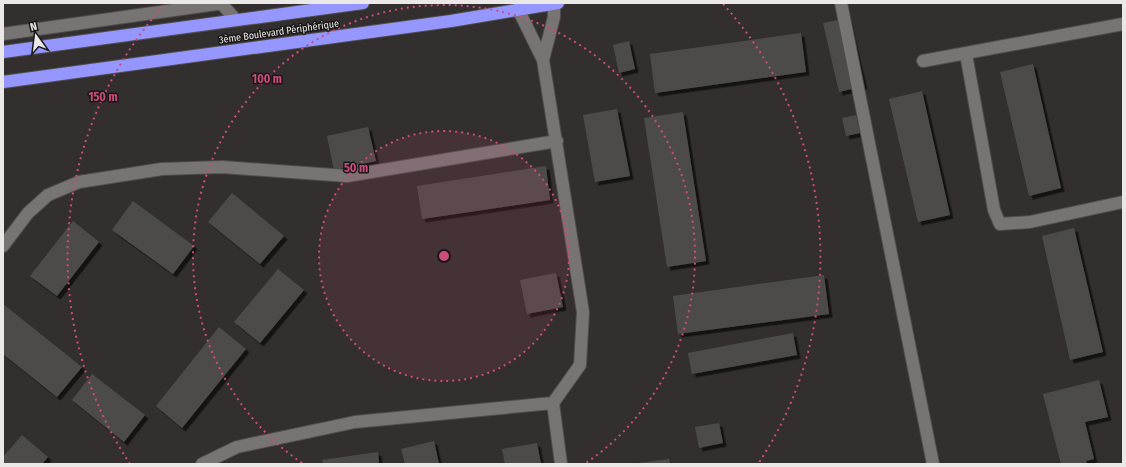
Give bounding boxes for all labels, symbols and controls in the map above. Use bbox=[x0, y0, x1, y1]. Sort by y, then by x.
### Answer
north arrow bbox=[16, 16, 56, 56]
street label: 3ème Boulevard Périphérique bbox=[218, 18, 340, 46]
text: N bbox=[29, 20, 38, 34]
text: 100 m bbox=[252, 72, 282, 86]
text: 150 m bbox=[88, 90, 118, 104]
text: 50 m bbox=[344, 161, 368, 175]
centre of rings bbox=[437, 249, 451, 263]

